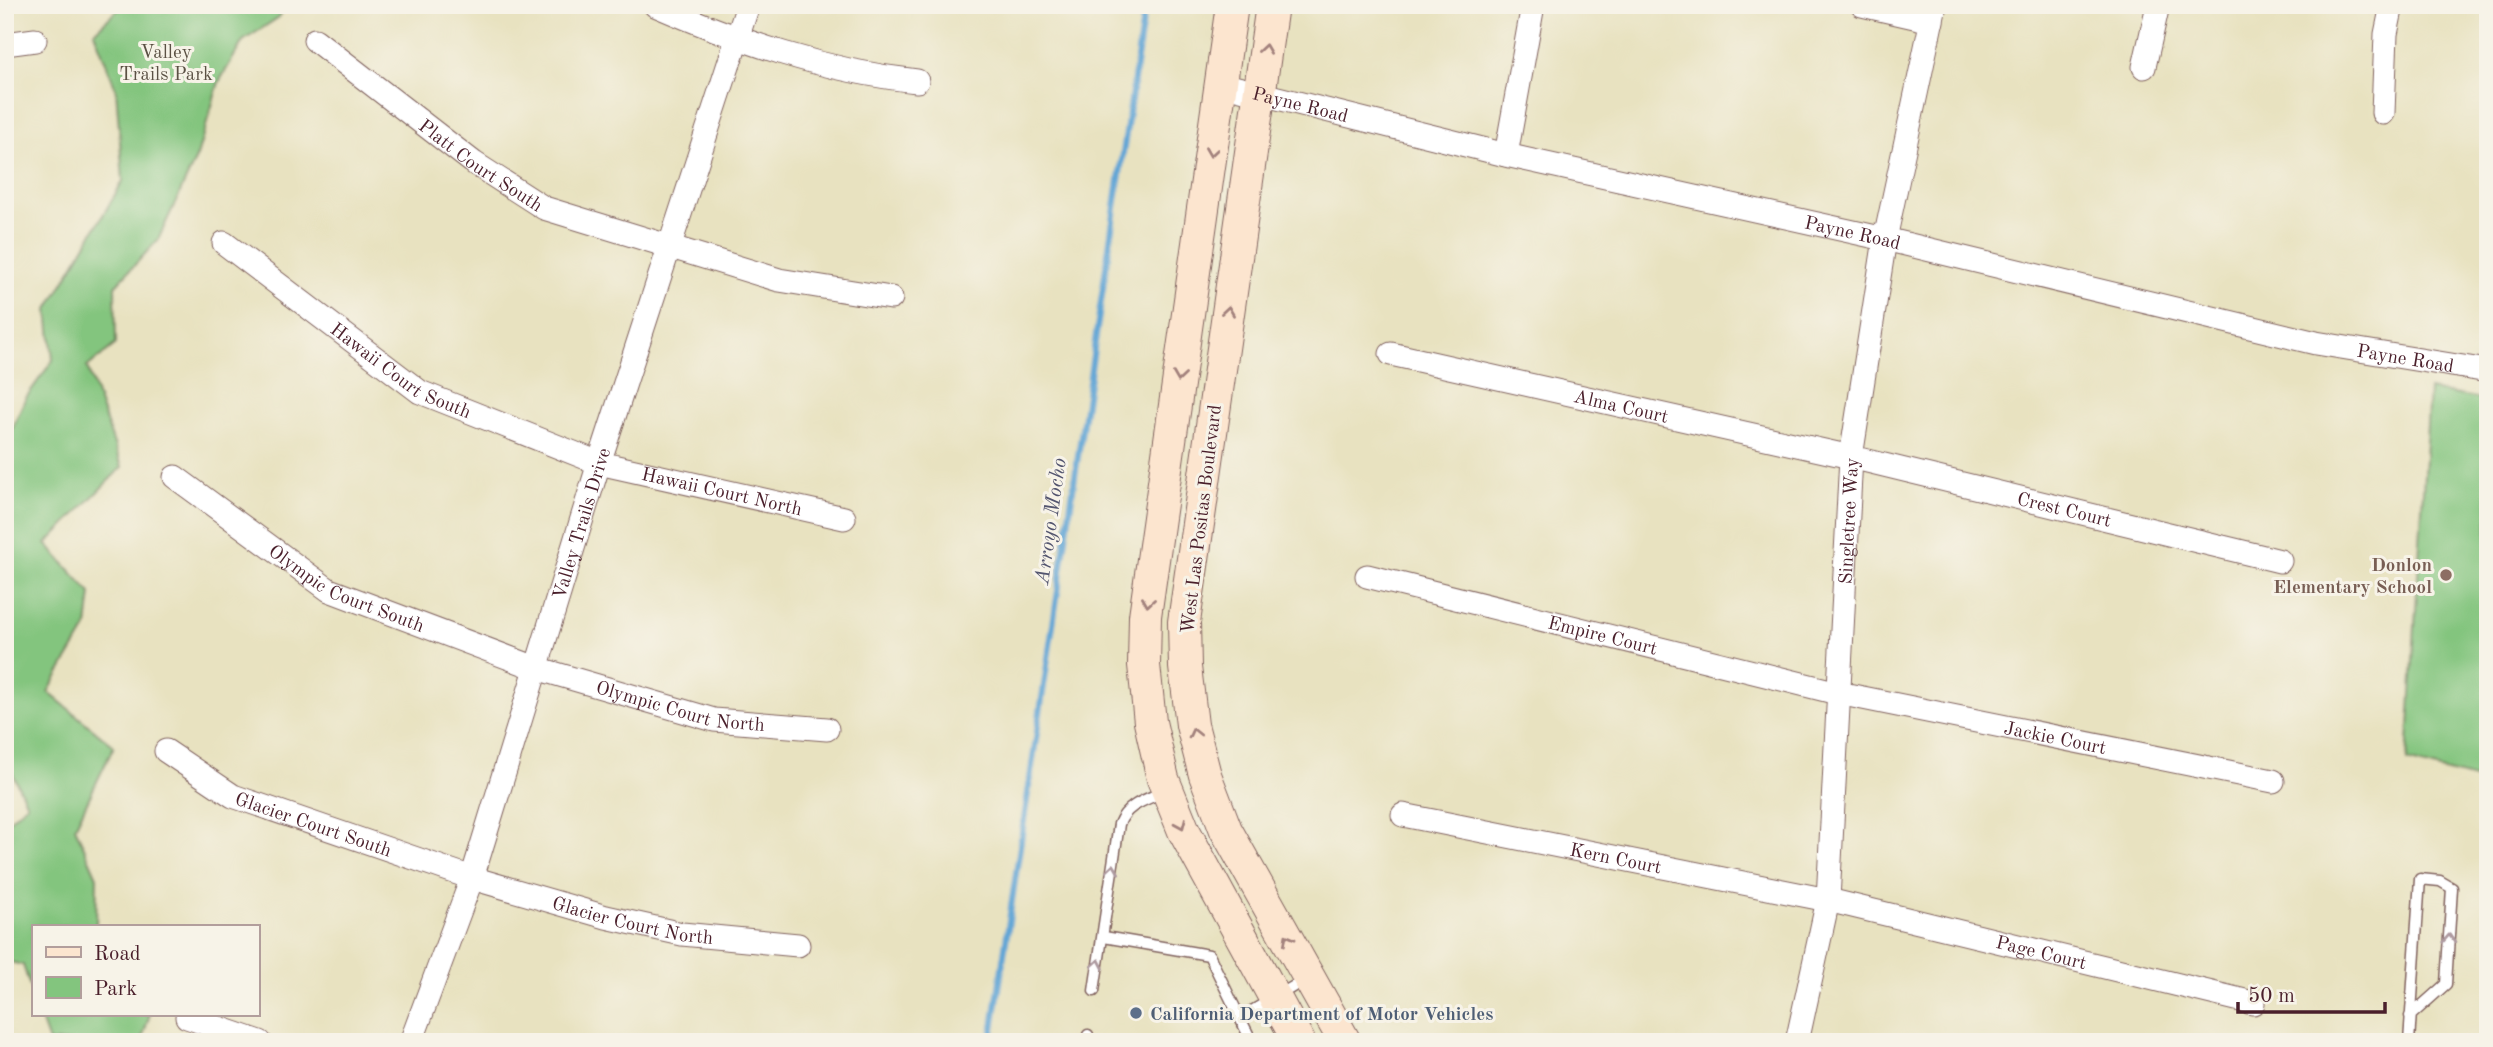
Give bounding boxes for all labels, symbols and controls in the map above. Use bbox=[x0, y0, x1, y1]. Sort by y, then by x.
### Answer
one-way arrow bbox=[1257, 43, 1272, 55]
park label: Valley Trails Park bbox=[119, 44, 213, 85]
street label: Payne Road bbox=[1250, 85, 1350, 127]
street label: Platt Court South bbox=[414, 117, 545, 216]
one-way arrow bbox=[1204, 146, 1219, 157]
street label: Payne Road bbox=[1802, 214, 1902, 254]
one-way arrow bbox=[1220, 306, 1235, 317]
street label: Hawaii Court South bbox=[326, 320, 473, 423]
street label: Payne Road bbox=[2355, 343, 2455, 377]
one-way arrow bbox=[1172, 371, 1187, 383]
street label: Alma Court bbox=[1572, 388, 1670, 428]
street label: West Las Positas Boulevard bbox=[1179, 404, 1226, 635]
street label: Valley Trails Drive bbox=[551, 446, 615, 602]
water label: Arroyo Mocho bbox=[1032, 457, 1071, 587]
street label: Singletree Way bbox=[1837, 457, 1863, 585]
street label: Hawaii Court North bbox=[640, 466, 804, 520]
street label: Crest Court bbox=[2015, 491, 2113, 532]
street label: Olympic Court South bbox=[264, 542, 426, 637]
place label: Donlon Elementary School bbox=[2273, 557, 2432, 598]
marker: Donlon Elementary School bbox=[2438, 567, 2454, 583]
one-way arrow bbox=[1140, 596, 1155, 608]
street label: Empire Court bbox=[1546, 614, 1659, 660]
street label: Olympic Court North bbox=[593, 679, 765, 736]
street label: Jackie Court bbox=[2002, 720, 2108, 759]
one-way arrow bbox=[1188, 727, 1202, 739]
street label: Glacier Court South bbox=[232, 790, 394, 862]
one-way arrow bbox=[1173, 817, 1187, 829]
street label: Kern Court bbox=[1568, 842, 1663, 878]
one-way arrow bbox=[1105, 863, 1120, 875]
street label: Glacier Court North bbox=[550, 895, 714, 949]
legend bbox=[32, 925, 259, 1016]
one-way arrow bbox=[2441, 933, 2456, 944]
one-way arrow bbox=[1282, 934, 1296, 947]
street label: Page Court bbox=[1994, 934, 2088, 974]
text: Road bbox=[94, 944, 141, 965]
one-way arrow bbox=[1090, 958, 1105, 970]
scale bar bbox=[2238, 970, 2384, 1014]
text: Park bbox=[94, 979, 137, 1000]
text: 50 m bbox=[2248, 986, 2295, 1007]
marker: California Department of Motor Vehicles bbox=[1128, 1005, 1144, 1021]
place label: California Department of Motor Vehicles bbox=[1150, 1006, 1493, 1025]

